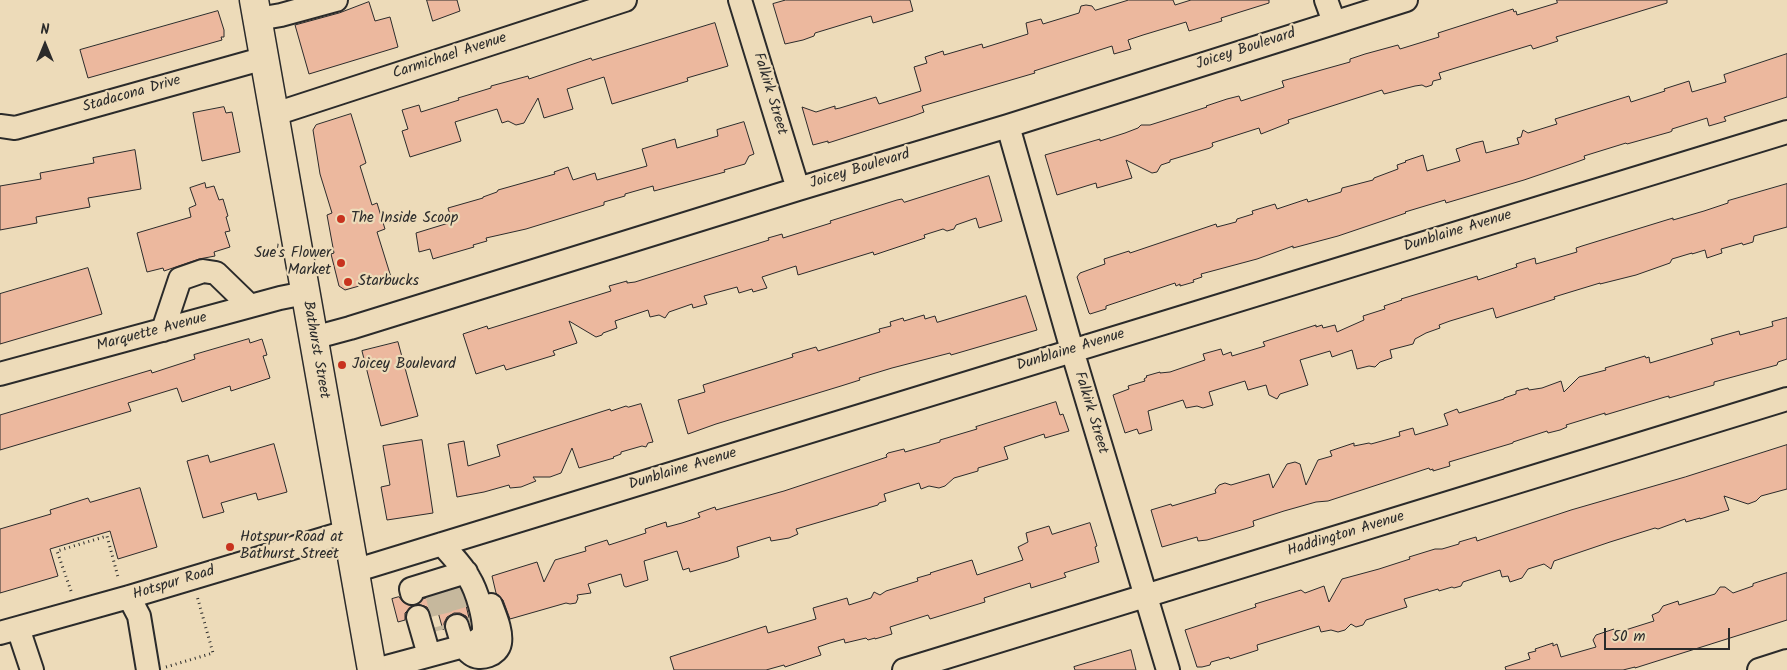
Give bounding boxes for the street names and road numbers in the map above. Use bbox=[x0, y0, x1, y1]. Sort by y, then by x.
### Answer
street label: Joicey Boulevard bbox=[1194, 25, 1298, 75]
street label: Carmichael Avenue bbox=[391, 30, 509, 84]
street label: Falkirk Street bbox=[748, 51, 790, 137]
street label: Stadacona Drive bbox=[81, 72, 183, 118]
street label: Joicey Boulevard bbox=[808, 146, 912, 194]
street label: Dunblaine Avenue bbox=[1402, 207, 1514, 257]
street label: Bathurst Street bbox=[298, 300, 332, 400]
street label: Marquette Avenue bbox=[95, 310, 209, 356]
street label: Dunblaine Avenue bbox=[1015, 326, 1127, 376]
street label: Falkirk Street bbox=[1069, 370, 1111, 456]
street label: Dunblaine Avenue bbox=[627, 445, 739, 495]
street label: Haddington Avenue bbox=[1285, 509, 1407, 561]
street label: Hotspur Road bbox=[131, 563, 217, 605]

